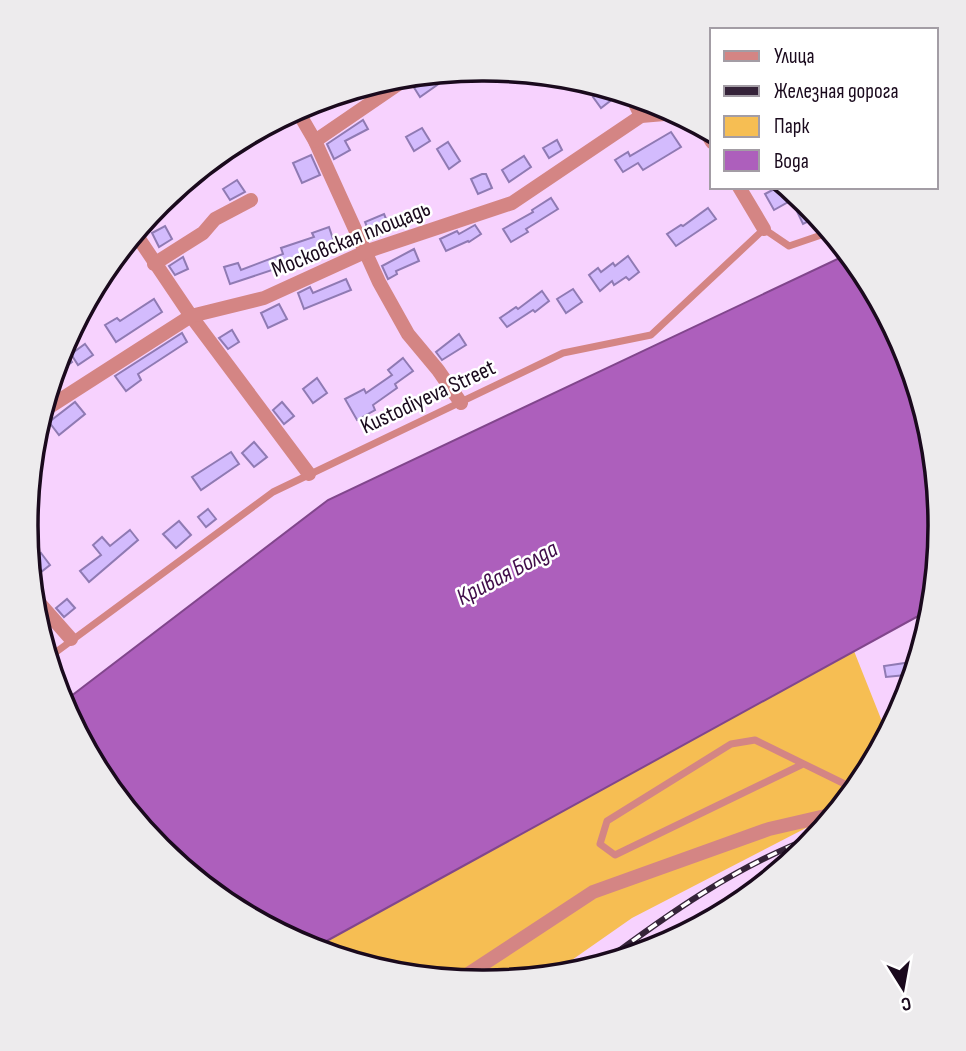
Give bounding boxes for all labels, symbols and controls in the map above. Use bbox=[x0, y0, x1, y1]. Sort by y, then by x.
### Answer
legend bbox=[710, 28, 938, 189]
text: Улица bbox=[774, 44, 815, 69]
text: Железная дорога bbox=[774, 79, 899, 104]
text: Парк bbox=[774, 114, 809, 139]
text: Вода bbox=[774, 149, 809, 174]
street label: Московская площадь bbox=[267, 194, 435, 284]
street label: Kustodiyeva Street bbox=[356, 354, 500, 440]
water label: Кривая Болда bbox=[451, 534, 563, 612]
north arrow bbox=[868, 953, 938, 1023]
text: С bbox=[899, 991, 913, 1015]

